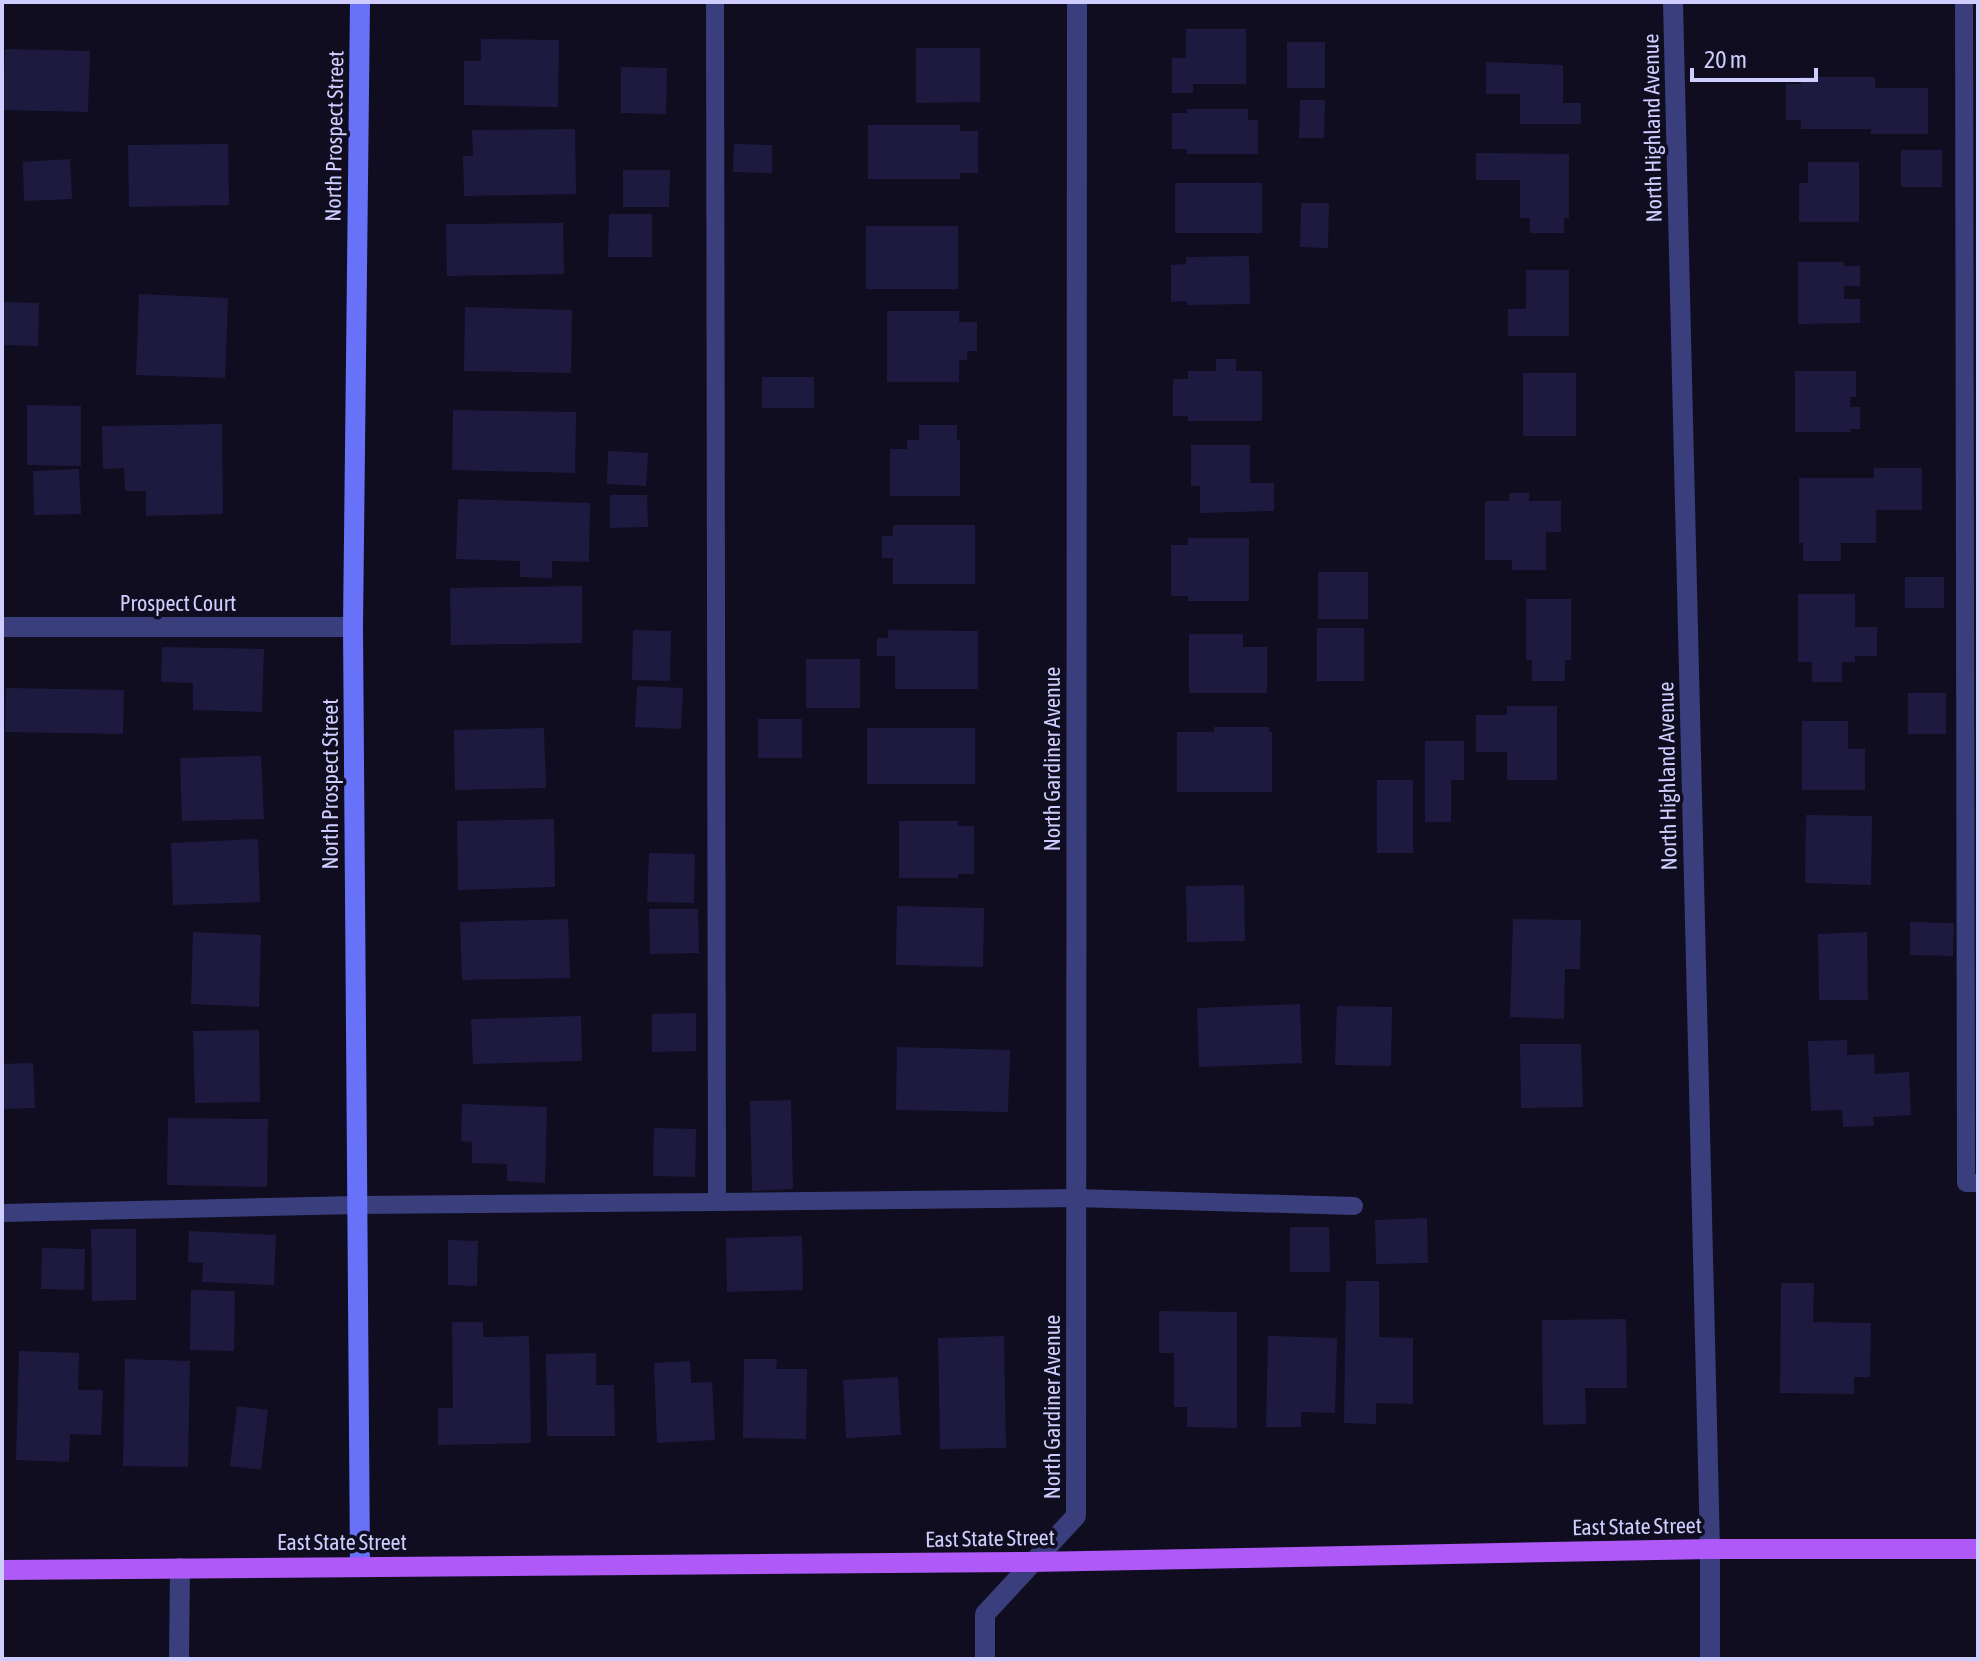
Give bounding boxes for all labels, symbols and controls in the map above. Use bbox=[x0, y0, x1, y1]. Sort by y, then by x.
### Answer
scale bar bbox=[1692, 32, 1816, 82]
street label: North Highland Avenue bbox=[1637, 33, 1667, 223]
text: 20 m bbox=[1704, 46, 1747, 73]
street label: North Prospect Street bbox=[320, 50, 348, 222]
street label: Prospect Court bbox=[120, 590, 236, 616]
street label: North Gardiner Avenue bbox=[1039, 667, 1065, 851]
street label: North Highland Avenue bbox=[1652, 681, 1682, 871]
street label: North Prospect Street bbox=[317, 698, 343, 870]
street label: North Gardiner Avenue bbox=[1039, 1315, 1065, 1499]
street label: East State Street bbox=[1572, 1512, 1702, 1540]
street label: East State Street bbox=[925, 1524, 1055, 1552]
street label: East State Street bbox=[277, 1529, 407, 1555]

